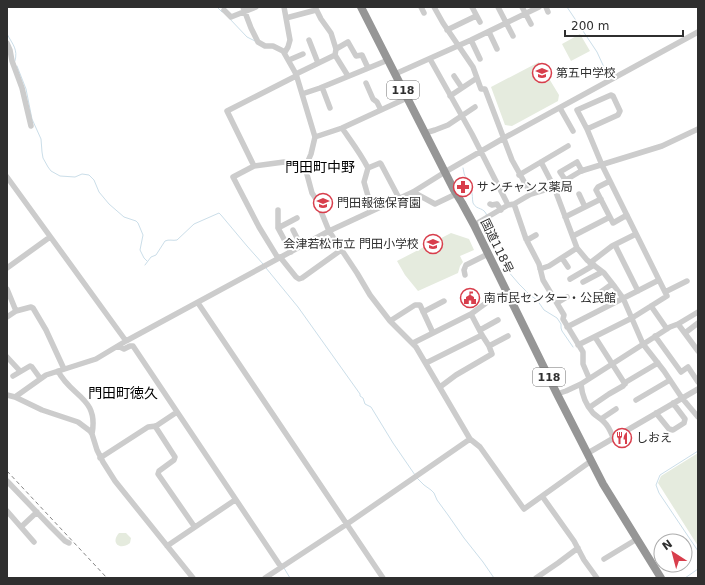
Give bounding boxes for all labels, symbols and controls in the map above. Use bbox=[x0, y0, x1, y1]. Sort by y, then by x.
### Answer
scale bar bbox=[565, 12, 683, 38]
text: 200 m bbox=[571, 19, 609, 33]
school or university icon: 第五中学校 bbox=[531, 62, 553, 84]
place label: 第五中学校 bbox=[556, 66, 616, 80]
road number: 118 bbox=[387, 81, 419, 99]
district label: 門田町中野 bbox=[285, 159, 355, 175]
pharmacy icon: サンチャンス薬局 bbox=[452, 176, 474, 198]
place label: サンチャンス薬局 bbox=[477, 180, 573, 194]
school or university icon: 門田報徳保育園 bbox=[312, 192, 334, 214]
place label: 門田報徳保育園 bbox=[337, 196, 421, 210]
street label: 国道118号 bbox=[478, 216, 516, 276]
school or university icon: 会津若松市立 門田小学校 bbox=[422, 233, 444, 255]
place label: 会津若松市立 門田小学校 bbox=[283, 237, 419, 251]
public building icon: 南市民センター・公民館 bbox=[459, 287, 481, 309]
place label: 南市民センター・公民館 bbox=[484, 291, 616, 305]
road number: 118 bbox=[533, 368, 565, 386]
district label: 門田町徳久 bbox=[88, 385, 158, 401]
restaurant icon: しおえ bbox=[611, 427, 633, 449]
place label: しおえ bbox=[636, 431, 672, 445]
north arrow bbox=[653, 533, 693, 573]
text: N bbox=[660, 537, 675, 553]

